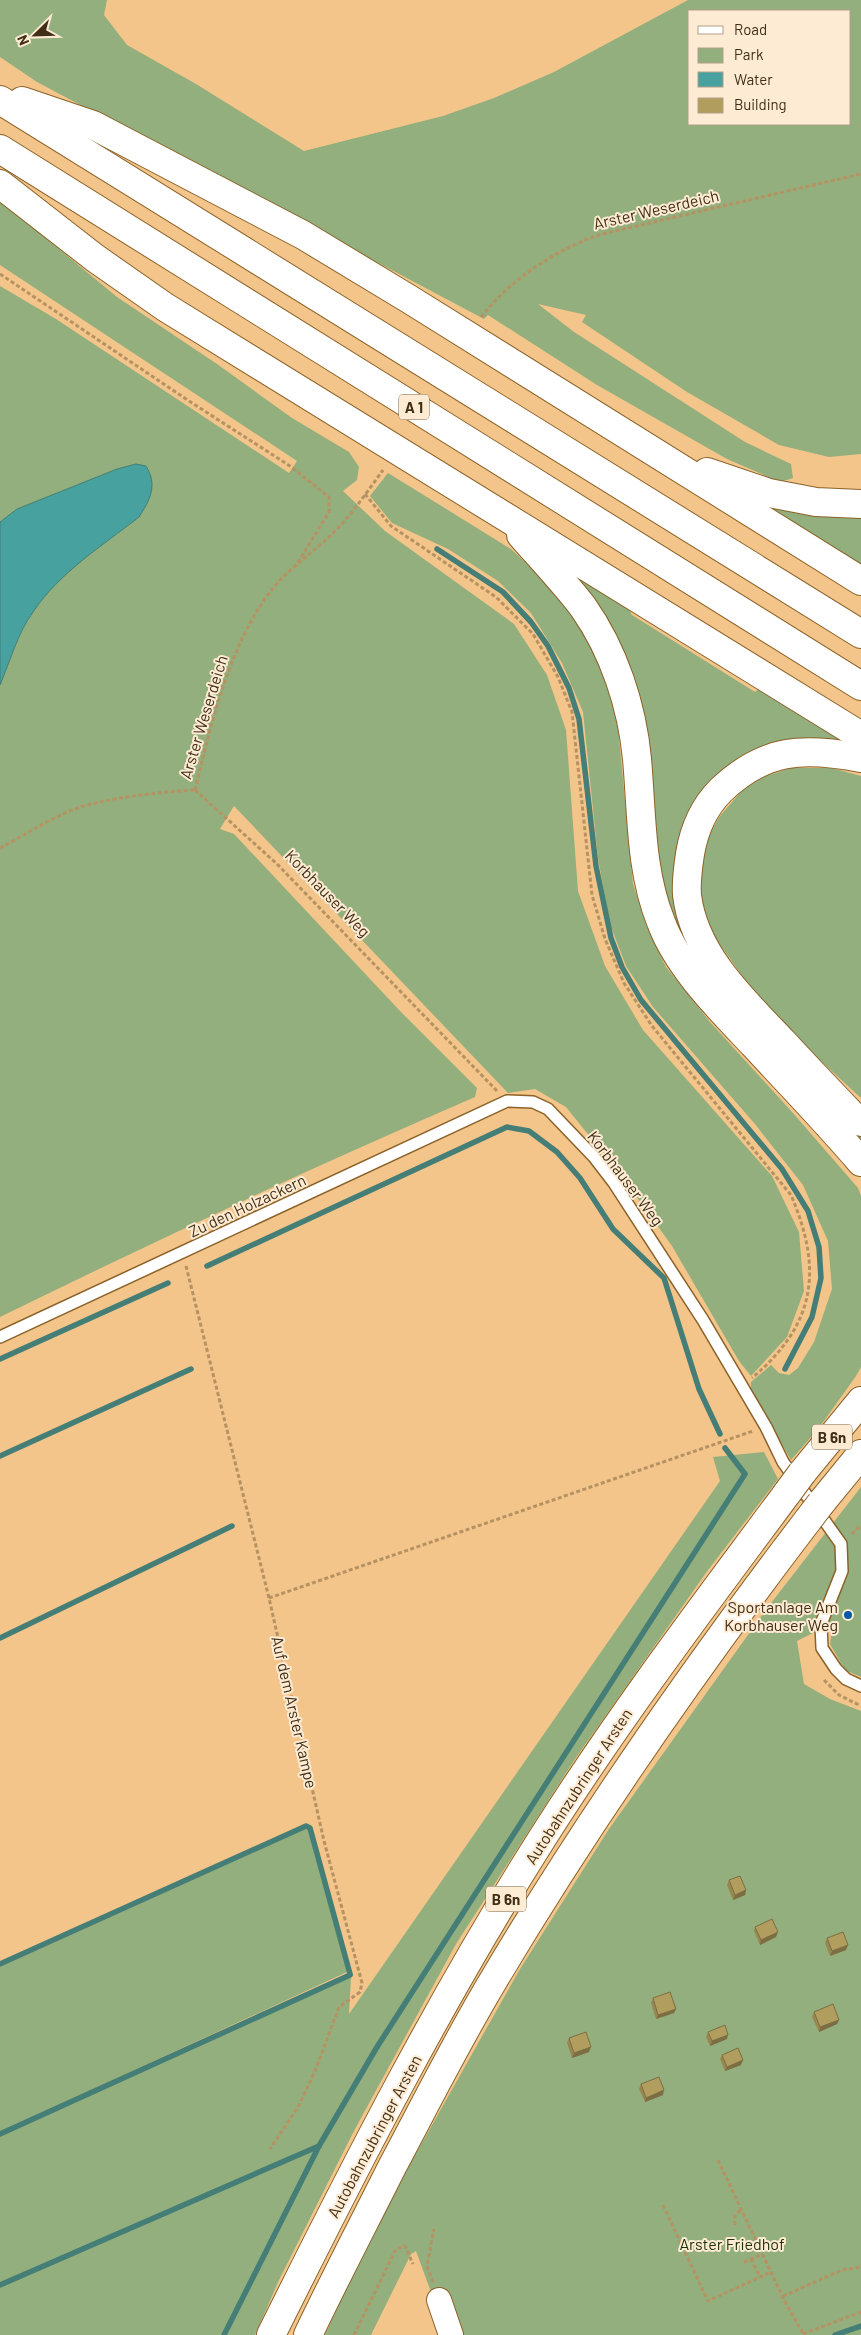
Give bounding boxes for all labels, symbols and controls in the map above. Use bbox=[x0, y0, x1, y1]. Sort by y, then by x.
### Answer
north arrow bbox=[10, 10, 60, 60]
legend bbox=[688, 10, 851, 125]
text: Road bbox=[734, 20, 767, 38]
text: N bbox=[13, 33, 32, 48]
text: Park bbox=[734, 45, 764, 63]
text: Water bbox=[734, 70, 773, 88]
text: Building bbox=[734, 95, 787, 113]
street label: Arster Weserdeich bbox=[591, 185, 721, 233]
road number: A 1 bbox=[399, 394, 429, 420]
street label: Arster Weserdeich bbox=[175, 653, 231, 781]
street label: Korbhauser Weg bbox=[282, 845, 374, 941]
street label: Korbhauser Weg bbox=[584, 1127, 668, 1229]
street label: Zu den Holzackern bbox=[186, 1170, 308, 1240]
road number: B 6n bbox=[812, 1424, 852, 1450]
place label: Sportanlage Am Korbhauser Weg bbox=[724, 1597, 838, 1634]
marker: Sportanlage Am Korbhauser Weg bbox=[842, 1609, 854, 1621]
street label: Auf dem Arster Kampe bbox=[268, 1634, 322, 1790]
street label: Autobahnzubringer Arsten bbox=[521, 1705, 635, 1867]
road number: B 6n bbox=[486, 1886, 526, 1912]
street label: Autobahnzubringer Arsten bbox=[323, 2051, 425, 2221]
park label: Arster Friedhof bbox=[679, 2234, 785, 2253]

